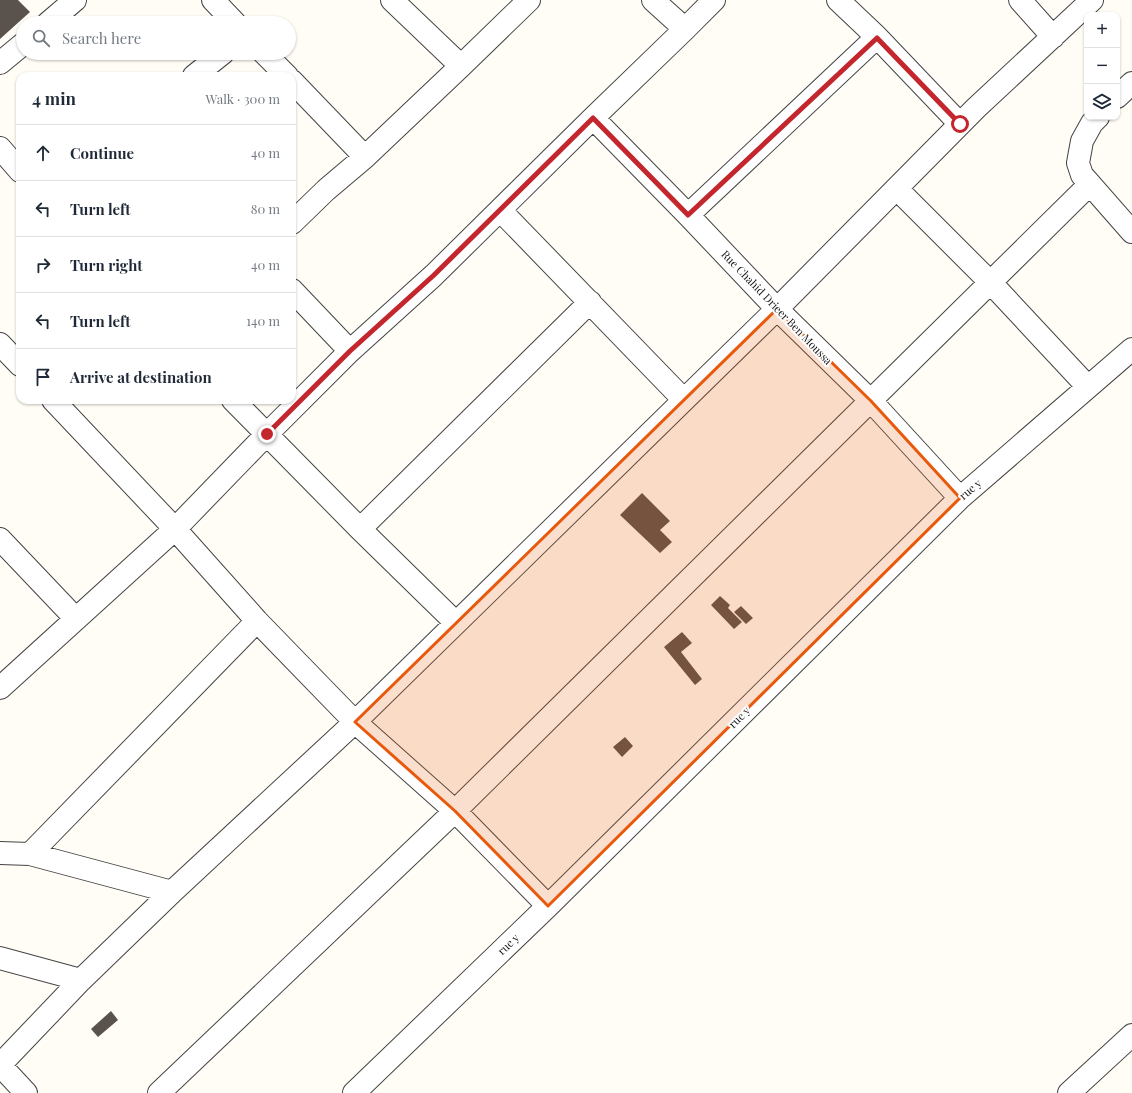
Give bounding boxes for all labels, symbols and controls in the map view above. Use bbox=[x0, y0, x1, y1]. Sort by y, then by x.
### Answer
map controls bbox=[1084, 12, 1120, 120]
button: + bbox=[1084, 12, 1120, 48]
search box bbox=[16, 16, 296, 60]
icon: search bbox=[30, 27, 52, 49]
text: Search here bbox=[62, 28, 141, 48]
button: − bbox=[1084, 48, 1120, 84]
button: layers bbox=[1084, 84, 1120, 120]
text: 4 min bbox=[32, 87, 76, 109]
text: Walk · 300 m bbox=[206, 90, 280, 107]
route start bbox=[951, 115, 969, 133]
icon: ahead bbox=[32, 142, 54, 164]
text: Continue bbox=[70, 143, 134, 163]
text: 40 m bbox=[251, 144, 280, 161]
icon: left bbox=[32, 198, 54, 220]
text: Turn left bbox=[70, 199, 131, 219]
text: 80 m bbox=[251, 200, 280, 217]
street label: Rue Chahid Drieer Ben Moussa bbox=[718, 247, 836, 368]
icon: right bbox=[32, 254, 54, 276]
text: Turn right bbox=[70, 255, 143, 275]
text: 40 m bbox=[251, 256, 280, 273]
icon: left bbox=[32, 310, 54, 332]
text: Turn left bbox=[70, 311, 131, 331]
text: 140 m bbox=[246, 312, 280, 329]
icon: arrive bbox=[32, 366, 54, 388]
text: Arrive at destination bbox=[70, 367, 212, 387]
route end bbox=[258, 425, 276, 443]
street label: rue y bbox=[956, 475, 985, 503]
street label: rue y bbox=[725, 703, 753, 731]
street label: rue y bbox=[494, 930, 522, 958]

